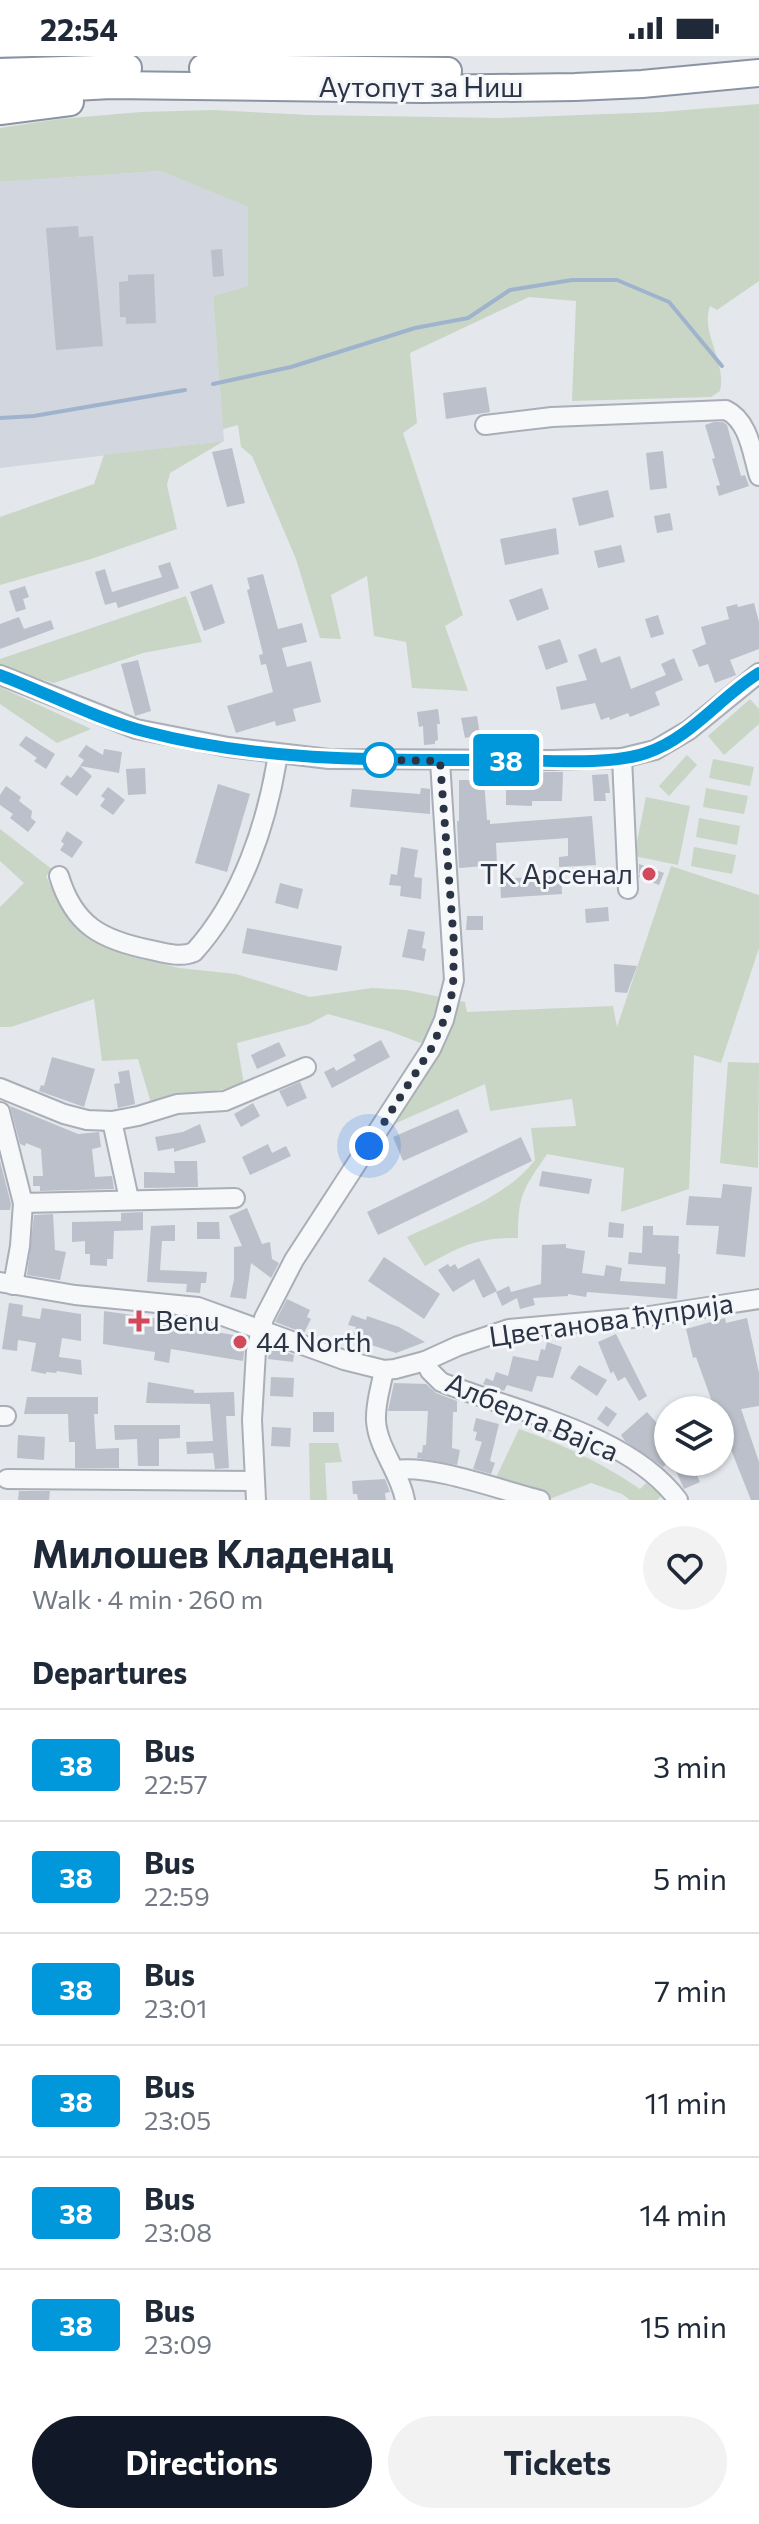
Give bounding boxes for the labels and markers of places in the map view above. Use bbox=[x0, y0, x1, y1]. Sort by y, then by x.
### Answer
unlabelled marker bbox=[363, 743, 397, 777]
place label: ТК Арсенал bbox=[480, 856, 633, 890]
marker: ТК Арсенал bbox=[640, 865, 658, 883]
place label: Benu bbox=[155, 1303, 220, 1337]
marker: Benu bbox=[130, 1312, 148, 1330]
place label: 44 North bbox=[256, 1324, 372, 1358]
marker: 44 North bbox=[231, 1333, 249, 1351]

